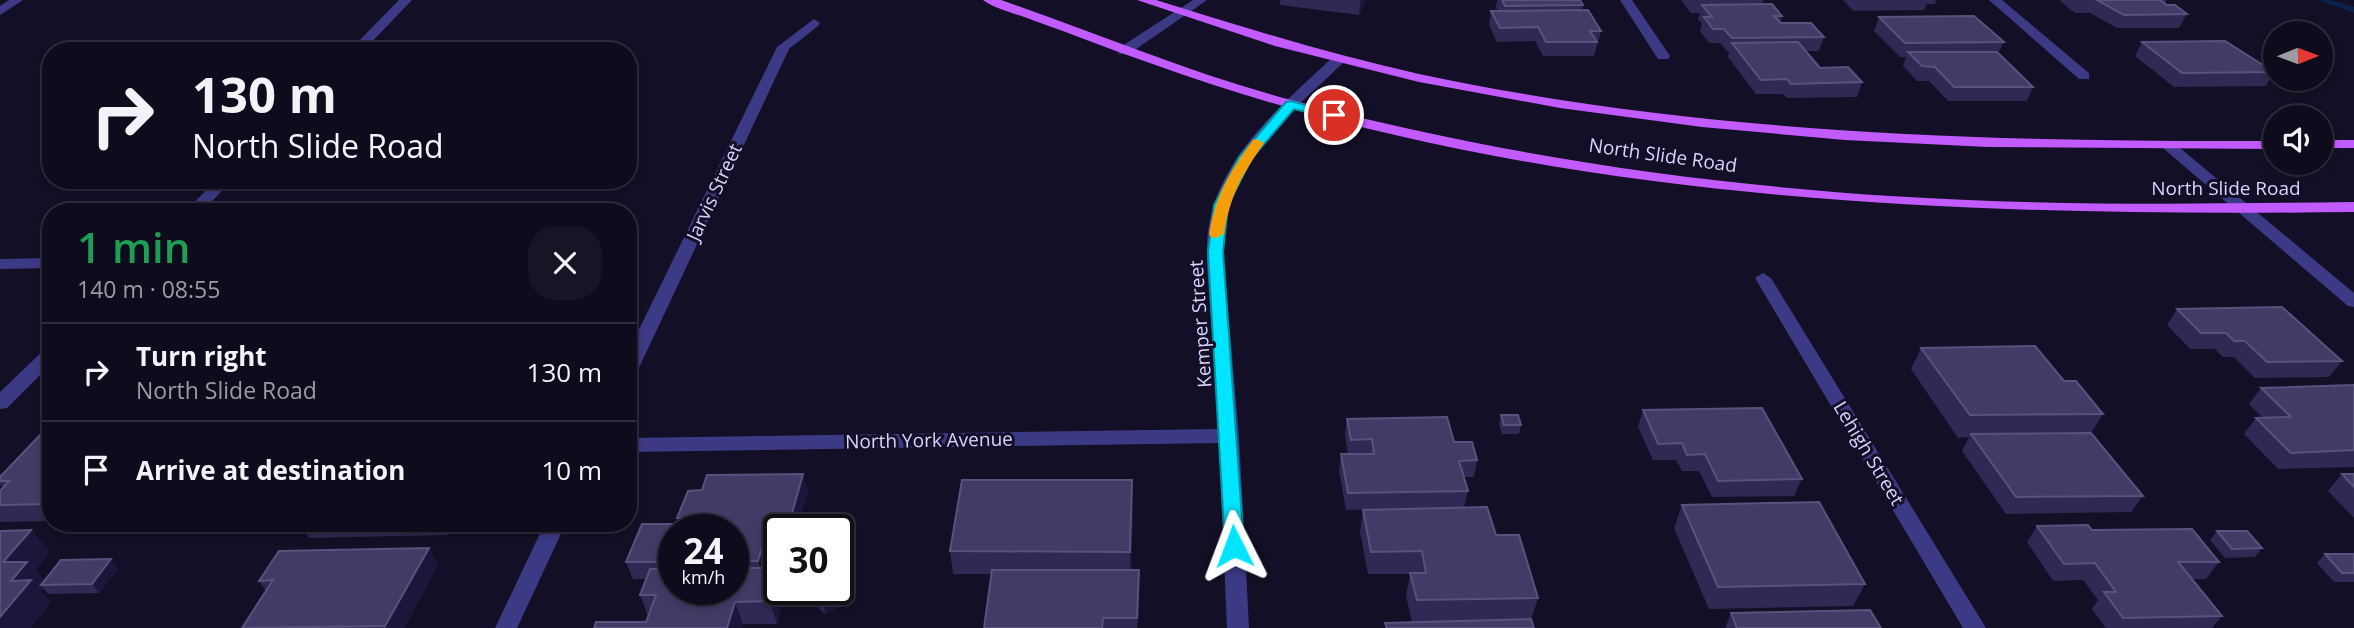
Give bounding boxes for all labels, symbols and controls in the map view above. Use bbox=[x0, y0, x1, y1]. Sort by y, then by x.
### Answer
north arrow bbox=[2263, 21, 2333, 91]
map controls bbox=[2263, 21, 2333, 175]
text: 130 m bbox=[192, 61, 337, 127]
icon: right bbox=[77, 70, 168, 161]
pin bbox=[1304, 85, 1364, 145]
icon: arrive bbox=[1315, 96, 1353, 134]
button: sound bbox=[2263, 105, 2333, 175]
text: North Slide Road bbox=[192, 124, 444, 167]
street label: North Slide Road bbox=[1587, 132, 1739, 178]
street label: Jarvis Street bbox=[679, 139, 748, 247]
street label: North Slide Road bbox=[2151, 175, 2301, 201]
text: 1 min bbox=[77, 218, 190, 275]
button: close bbox=[528, 226, 602, 300]
street label: Kemper Street bbox=[1183, 259, 1217, 389]
text: 140 m · 08:55 bbox=[77, 273, 220, 305]
text: Turn right bbox=[136, 338, 267, 374]
icon: right bbox=[77, 353, 115, 391]
text: 130 m bbox=[527, 354, 602, 390]
text: North Slide Road bbox=[136, 374, 317, 406]
street label: Lehigh Street bbox=[1828, 396, 1910, 510]
street label: North York Avenue bbox=[845, 426, 1013, 454]
icon: arrive bbox=[77, 451, 115, 489]
text: Arrive at destination bbox=[136, 452, 405, 488]
text: 10 m bbox=[541, 452, 602, 488]
position arrow bbox=[1197, 509, 1271, 583]
speed limit sign: 30 bbox=[763, 514, 854, 605]
text: 24 bbox=[683, 527, 724, 574]
text: km/h bbox=[682, 565, 725, 589]

